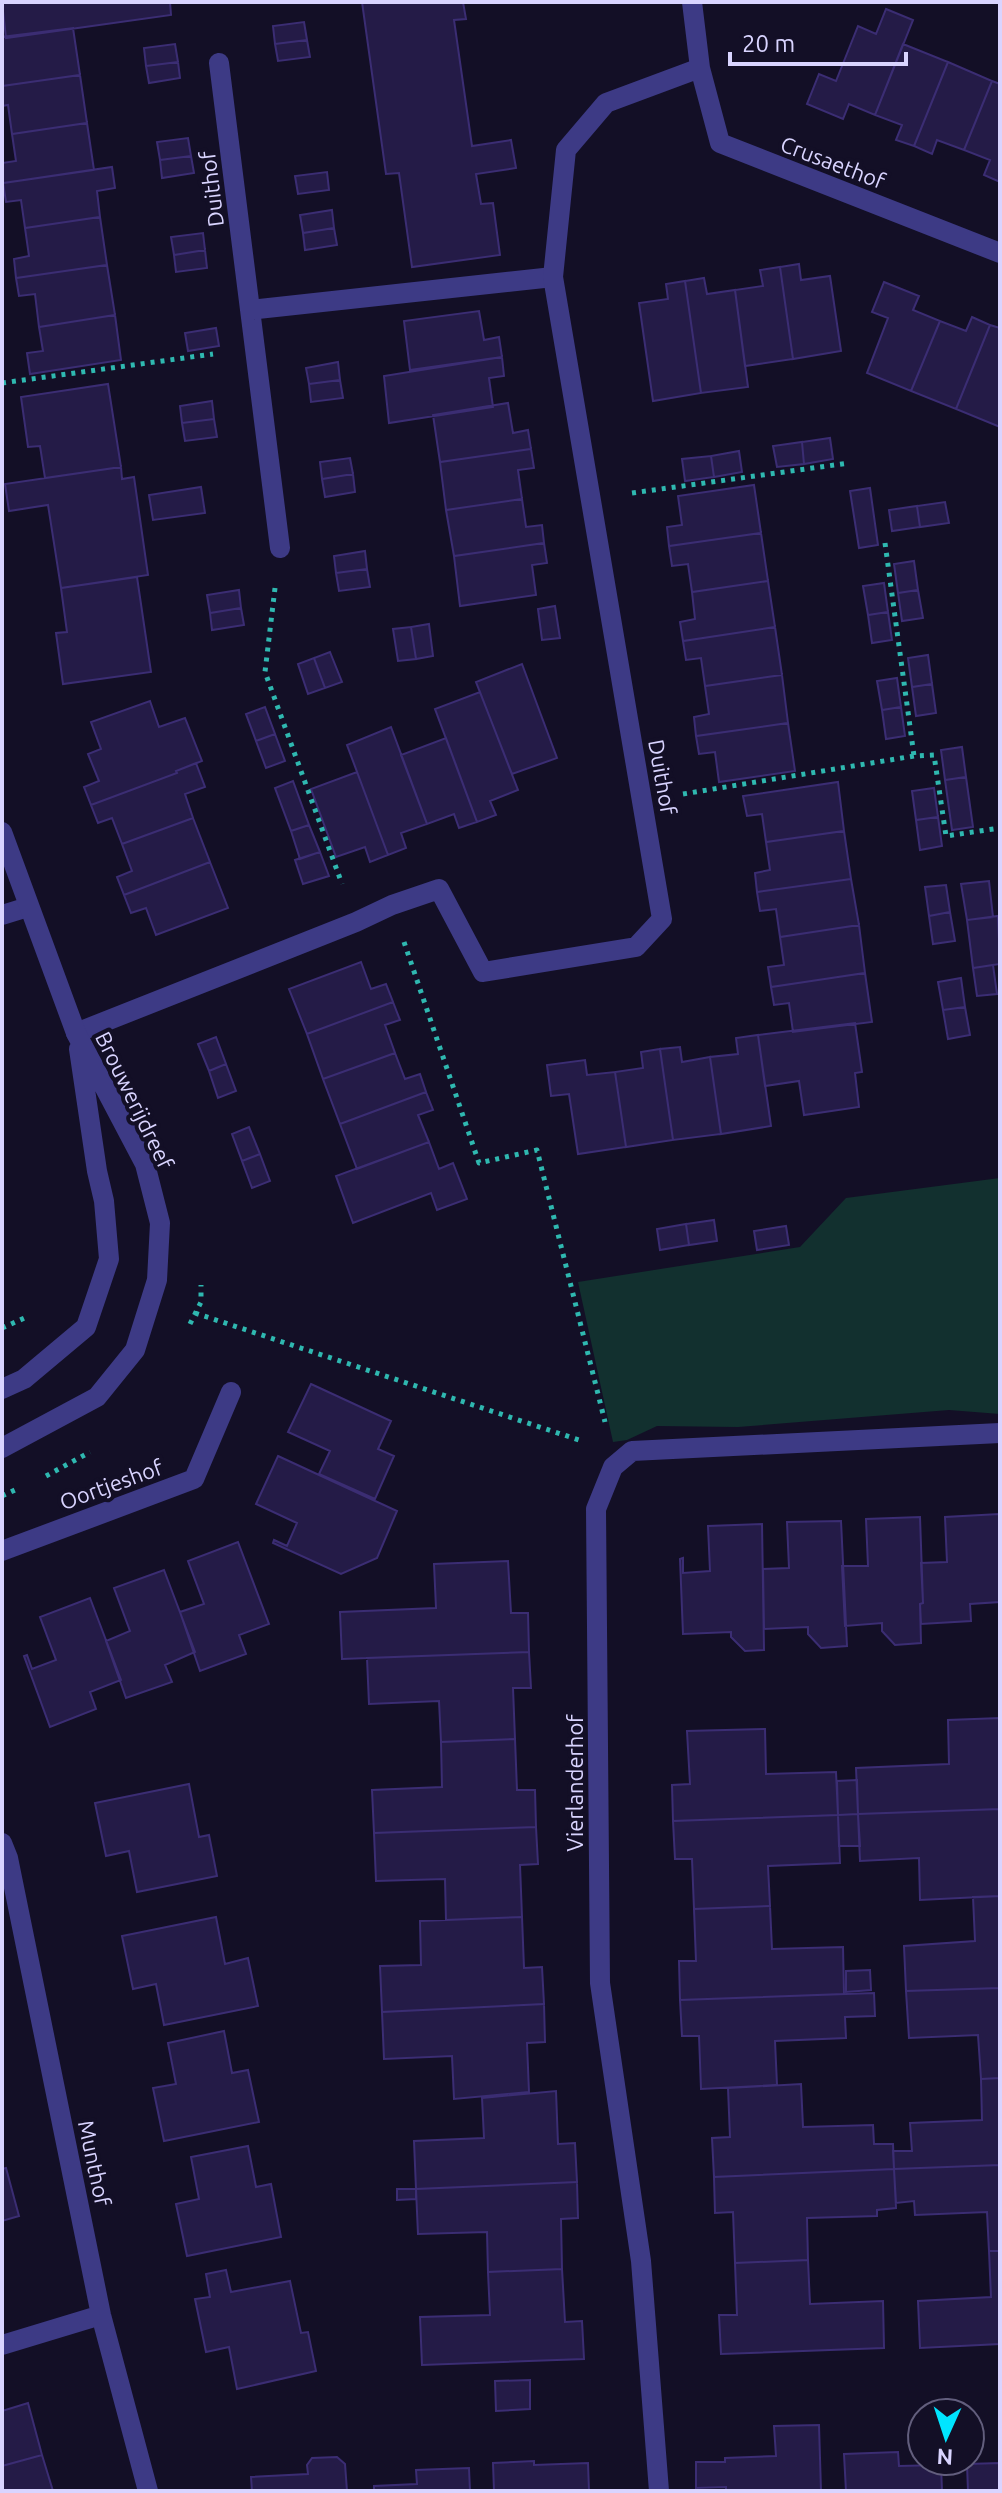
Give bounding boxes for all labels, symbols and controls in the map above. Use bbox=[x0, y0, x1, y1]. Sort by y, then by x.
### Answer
scale bar bbox=[730, 16, 906, 66]
text: 20 m bbox=[742, 30, 795, 57]
street label: Crusaethof bbox=[777, 131, 889, 194]
street label: Duithof bbox=[194, 149, 228, 228]
street label: Duithof bbox=[644, 737, 682, 817]
street label: Brouwerijdreef bbox=[91, 1027, 179, 1173]
street label: Oortjeshof bbox=[56, 1454, 166, 1514]
street label: Vierlanderhof bbox=[562, 1714, 587, 1852]
street label: Munthof bbox=[74, 2118, 116, 2209]
north arrow bbox=[906, 2397, 986, 2477]
text: N bbox=[936, 2445, 954, 2470]

